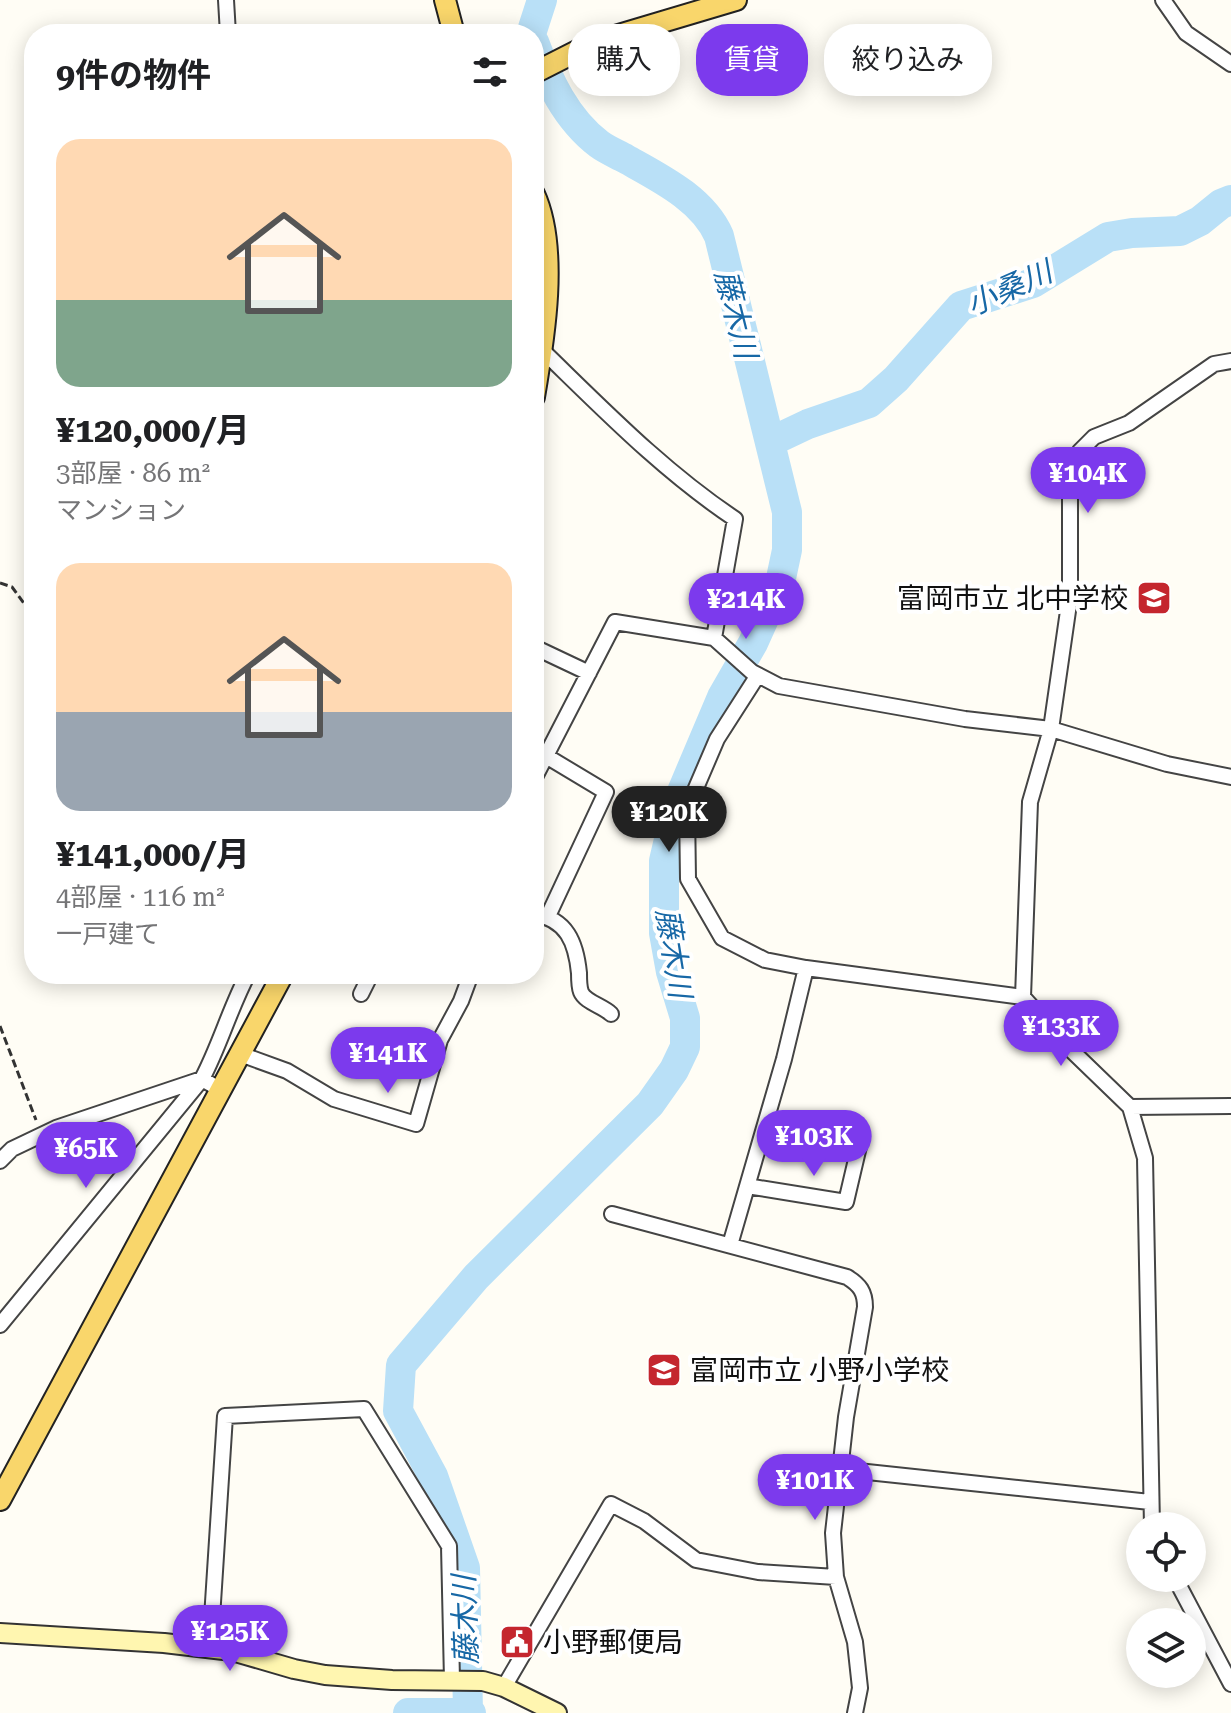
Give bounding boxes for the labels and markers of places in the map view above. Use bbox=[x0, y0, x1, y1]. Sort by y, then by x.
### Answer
pin: ¥104K bbox=[1032, 447, 1144, 515]
pin: ¥214K bbox=[690, 573, 802, 641]
school or university icon: 富岡市立 北中学校 bbox=[1135, 579, 1173, 617]
place label: 富岡市立 北中学校 bbox=[897, 582, 1128, 615]
pin: ¥120K bbox=[613, 786, 725, 854]
pin: ¥133K bbox=[1005, 1000, 1117, 1068]
pin: ¥141K bbox=[332, 1027, 444, 1095]
pin: ¥103K bbox=[758, 1110, 870, 1178]
pin: ¥65K bbox=[39, 1122, 133, 1190]
school or university icon: 富岡市立 小野小学校 bbox=[645, 1351, 683, 1389]
place label: 富岡市立 小野小学校 bbox=[690, 1354, 949, 1387]
pin: ¥101K bbox=[759, 1454, 871, 1522]
pin: ¥125K bbox=[174, 1605, 286, 1673]
public building icon: 小野郵便局 bbox=[498, 1623, 536, 1661]
place label: 小野郵便局 bbox=[543, 1626, 683, 1659]

